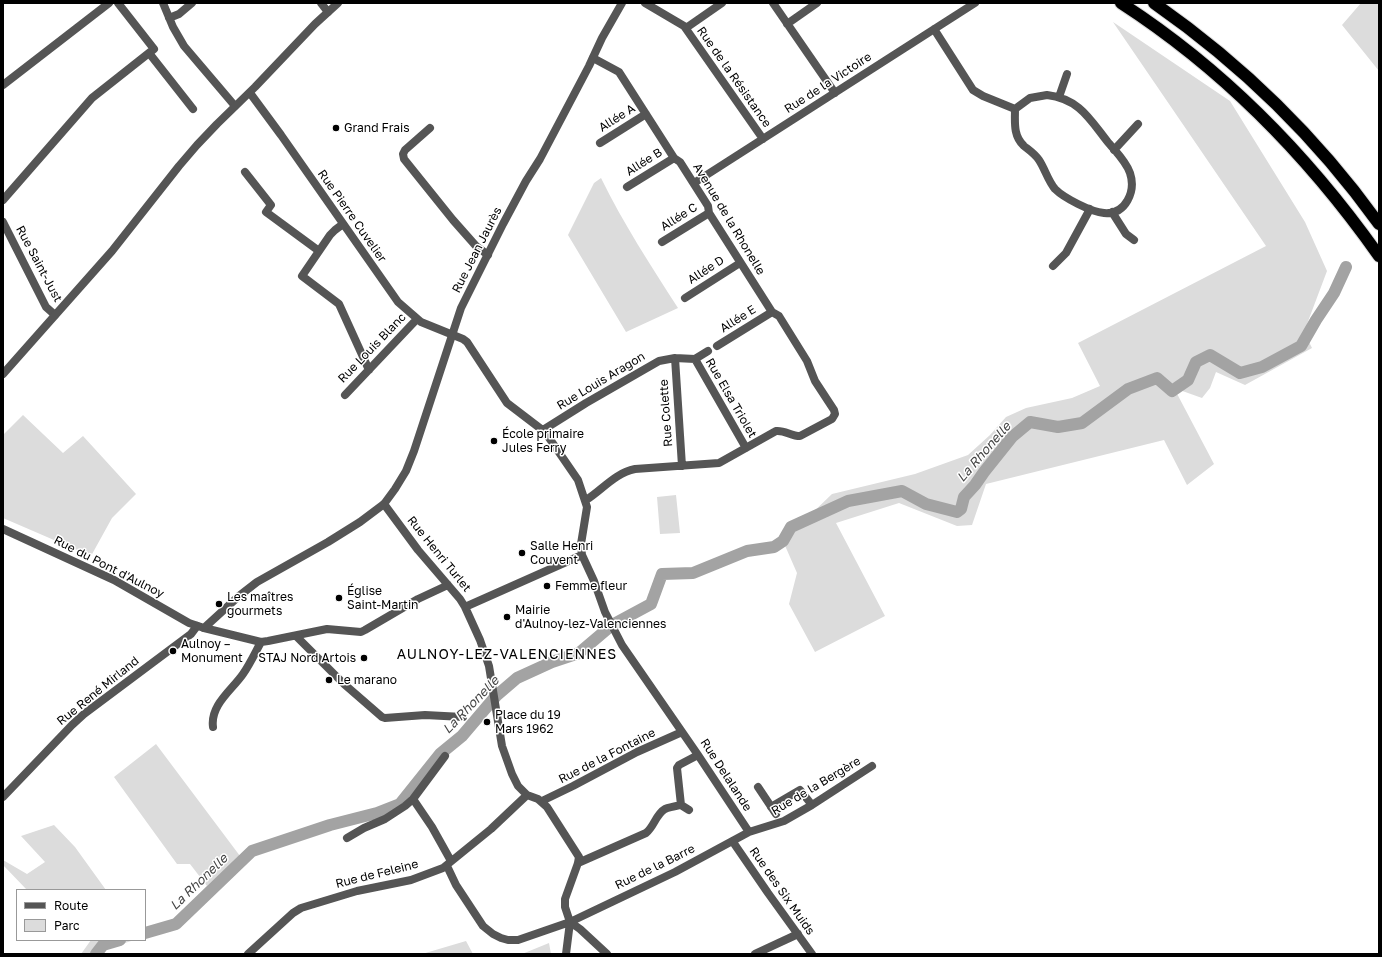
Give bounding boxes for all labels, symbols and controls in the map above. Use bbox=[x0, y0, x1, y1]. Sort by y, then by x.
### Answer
street label: Rue de la Résistance bbox=[694, 24, 774, 130]
street label: Rue de la Victoire bbox=[782, 50, 874, 116]
street label: Allée A bbox=[596, 101, 638, 135]
place label: Grand Frais bbox=[344, 121, 410, 135]
marker: Grand Frais bbox=[331, 123, 341, 133]
street label: Allée B bbox=[623, 145, 665, 179]
street label: Avenue de la Rhonelle bbox=[690, 160, 768, 278]
street label: Rue Pierre Cuvelier bbox=[315, 167, 389, 265]
street label: Allée C bbox=[658, 200, 700, 234]
street label: Rue Jean Jaurès bbox=[449, 205, 505, 295]
street label: Rue Saint-Just bbox=[13, 223, 65, 305]
street label: Allée D bbox=[685, 253, 727, 287]
street label: Allée E bbox=[717, 302, 759, 336]
street label: Rue Louis Blanc bbox=[335, 310, 409, 386]
street label: Rue Louis Aragon bbox=[554, 349, 648, 413]
street label: Rue Elsa Triolet bbox=[702, 356, 760, 440]
street label: Rue Colette bbox=[656, 379, 676, 447]
water label: La Rhonelle bbox=[954, 419, 1014, 485]
place label: École primaire Jules Ferry bbox=[502, 427, 584, 455]
marker: École primaire Jules Ferry bbox=[489, 436, 499, 446]
street label: Rue Henri Turlet bbox=[404, 513, 474, 595]
street label: Rue du Pont d'Aulnoy bbox=[51, 533, 167, 601]
place label: Salle Henri Couvent bbox=[530, 539, 593, 567]
marker: Salle Henri Couvent bbox=[517, 548, 527, 558]
place label: Femme fleur bbox=[555, 579, 627, 593]
marker: Femme fleur bbox=[542, 581, 552, 591]
place label: Église Saint-Martin bbox=[347, 584, 418, 612]
place label: Les maîtres gourmets bbox=[227, 590, 293, 618]
marker: Église Saint-Martin bbox=[334, 593, 344, 603]
marker: Les maîtres gourmets bbox=[214, 599, 224, 609]
place label: Mairie d'Aulnoy-lez-Valenciennes bbox=[515, 603, 666, 631]
marker: Mairie d'Aulnoy-lez-Valenciennes bbox=[502, 612, 512, 622]
place label: Aulnoy – Monument bbox=[181, 637, 243, 665]
marker: Aulnoy – Monument bbox=[168, 646, 178, 656]
district label: AULNOY-LEZ-VALENCIENNES bbox=[397, 647, 617, 663]
place label: STAJ Nord Artois bbox=[258, 651, 356, 665]
marker: STAJ Nord Artois bbox=[359, 653, 369, 663]
street label: Rue René Mirland bbox=[54, 654, 142, 728]
place label: Le marano bbox=[337, 673, 397, 687]
water label: La Rhonelle bbox=[440, 673, 502, 737]
marker: Le marano bbox=[324, 675, 334, 685]
place label: Place du 19 Mars 1962 bbox=[495, 708, 561, 736]
marker: Place du 19 Mars 1962 bbox=[482, 717, 492, 727]
street label: Rue de la Fontaine bbox=[556, 725, 658, 787]
street label: Rue Delalande bbox=[697, 736, 755, 814]
street label: Rue de la Bergère bbox=[769, 754, 863, 818]
street label: Rue de la Barre bbox=[613, 841, 697, 893]
street label: Rue des Six Muids bbox=[746, 844, 818, 938]
water label: La Rhonelle bbox=[167, 851, 231, 913]
street label: Rue de Feleine bbox=[334, 857, 420, 891]
legend bbox=[16, 889, 146, 941]
text: Route bbox=[54, 898, 88, 913]
text: Parc bbox=[54, 918, 80, 933]

